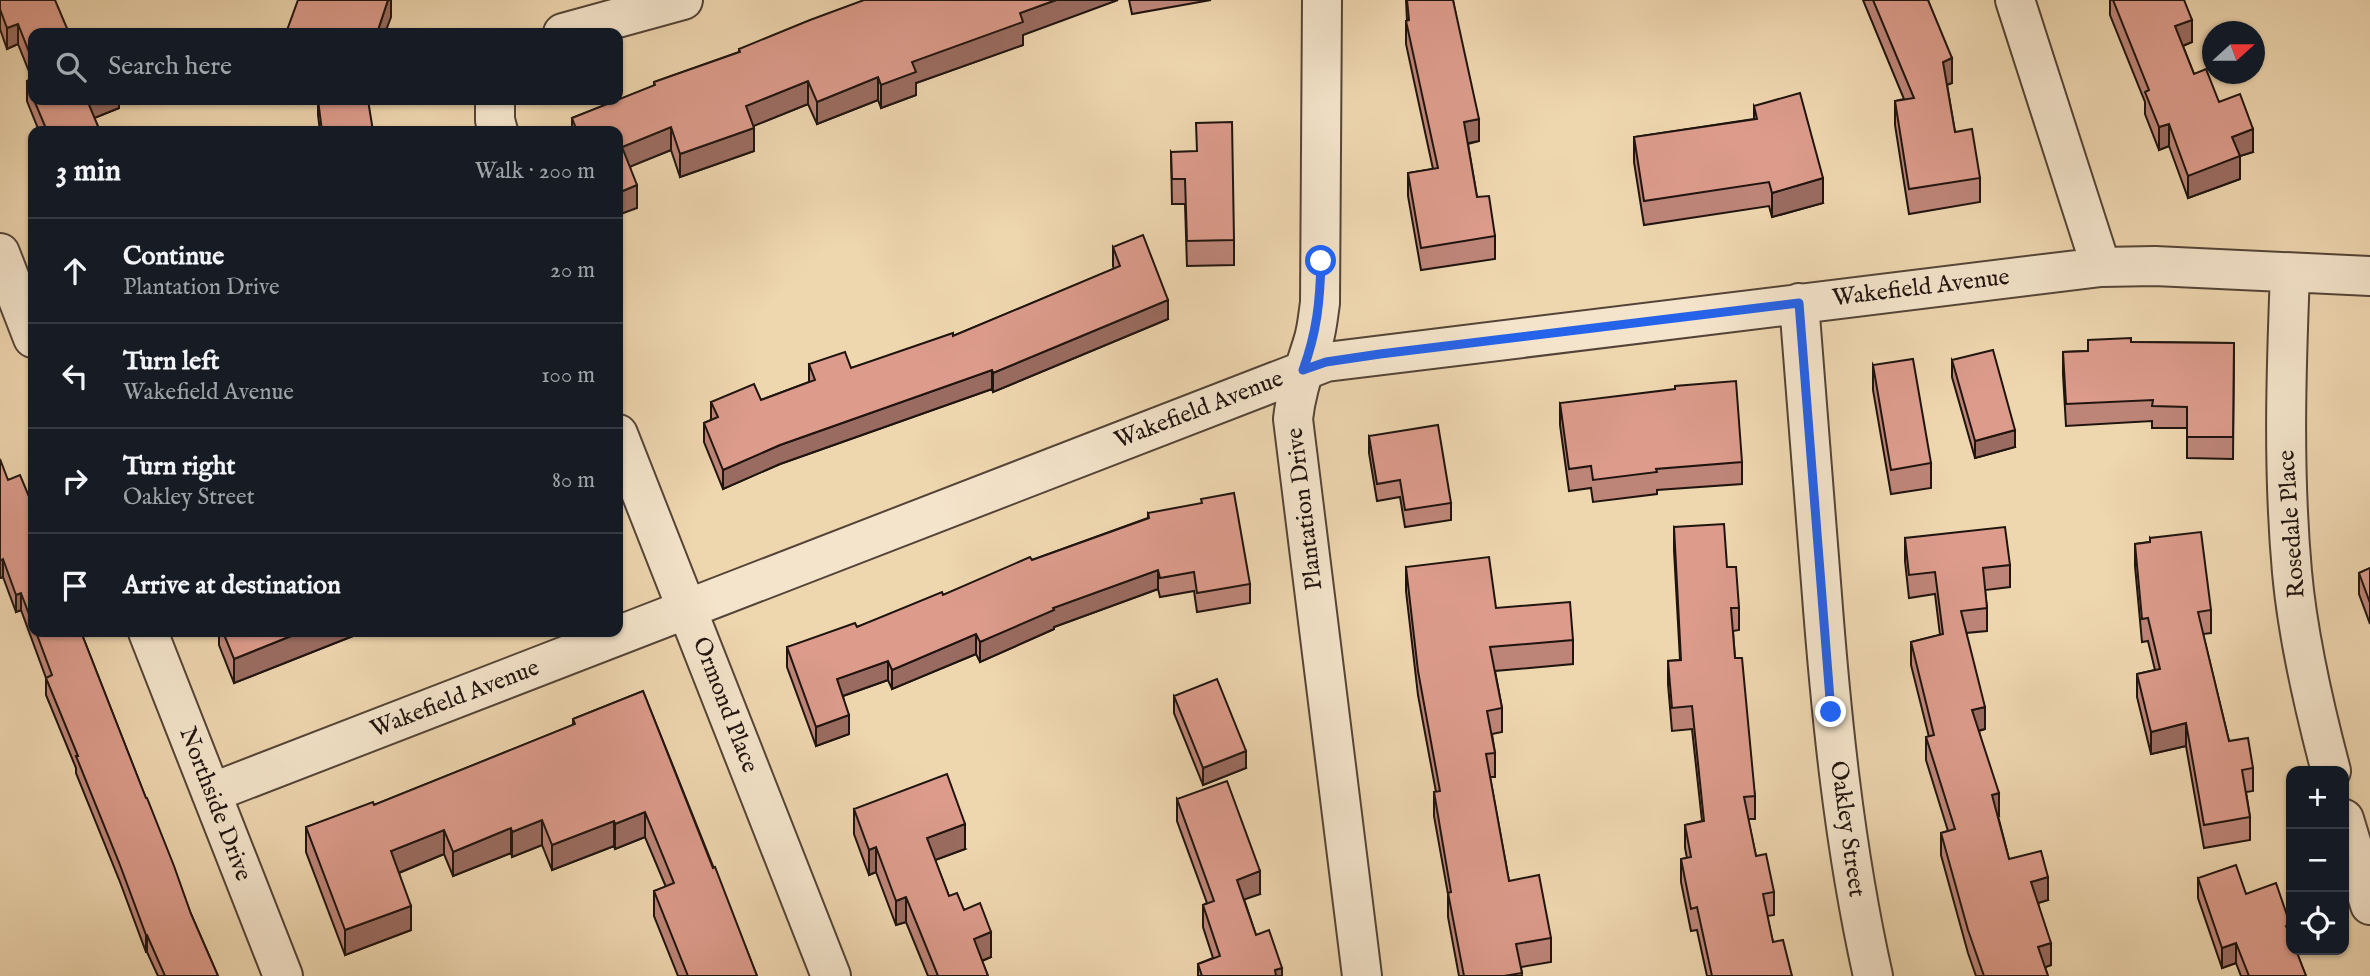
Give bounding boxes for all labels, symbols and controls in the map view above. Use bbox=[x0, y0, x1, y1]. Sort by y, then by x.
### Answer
north arrow bbox=[2202, 21, 2265, 84]
search box bbox=[28, 28, 623, 105]
icon: search bbox=[52, 48, 90, 86]
text: Search here bbox=[108, 50, 232, 83]
text: 3 min bbox=[56, 153, 121, 191]
text: Walk · 200 m bbox=[475, 157, 595, 186]
text: Continue bbox=[123, 240, 224, 273]
route start bbox=[1305, 245, 1336, 276]
icon: ahead bbox=[56, 252, 94, 290]
text: 20 m bbox=[550, 256, 595, 285]
street label: Wakefield Avenue bbox=[1831, 262, 2011, 314]
text: Plantation Drive bbox=[123, 273, 280, 302]
text: Turn left bbox=[123, 345, 220, 378]
icon: left bbox=[56, 357, 94, 395]
text: 100 m bbox=[541, 361, 595, 390]
street label: Wakefield Avenue bbox=[1110, 364, 1288, 456]
text: Wakefield Avenue bbox=[123, 378, 294, 407]
street label: Plantation Drive bbox=[1280, 426, 1330, 592]
street label: Rosedale Place bbox=[2271, 449, 2313, 599]
text: Turn right bbox=[123, 450, 236, 483]
icon: right bbox=[56, 462, 94, 500]
text: 80 m bbox=[552, 466, 595, 495]
text: Oakley Street bbox=[123, 483, 255, 512]
icon: arrive bbox=[56, 567, 94, 605]
text: Arrive at destination bbox=[123, 569, 341, 602]
street label: Ormond Place bbox=[685, 633, 765, 777]
street label: Wakefield Avenue bbox=[366, 653, 544, 745]
route end bbox=[1815, 696, 1846, 727]
street label: Northside Drive bbox=[171, 723, 259, 885]
street label: Oakley Street bbox=[1822, 759, 1872, 899]
map controls bbox=[2286, 766, 2349, 955]
button: + bbox=[2286, 766, 2349, 829]
button: − bbox=[2286, 829, 2349, 892]
button: locate bbox=[2286, 892, 2349, 955]

